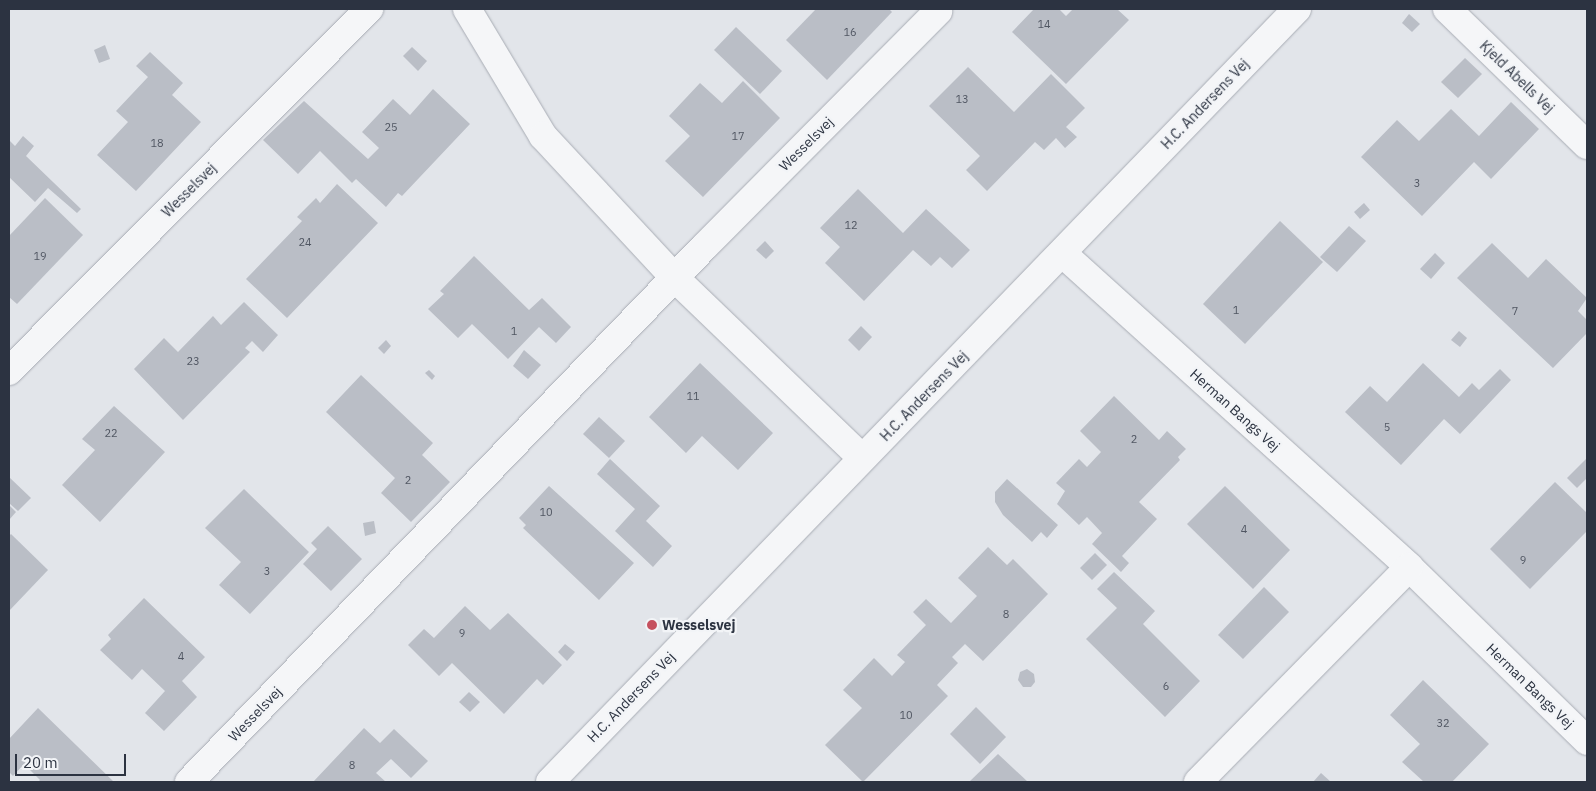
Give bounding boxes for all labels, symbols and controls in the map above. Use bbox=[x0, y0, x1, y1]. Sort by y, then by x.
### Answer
house number: 14 bbox=[1037, 17, 1051, 31]
house number: 16 bbox=[843, 25, 857, 39]
street label: Kjeld Abells Vej bbox=[1476, 37, 1558, 117]
street label: H.C. Andersens Vej bbox=[1158, 55, 1252, 153]
house number: 13 bbox=[955, 92, 969, 106]
street label: Wesselsvej bbox=[775, 113, 837, 175]
house number: 25 bbox=[384, 120, 398, 134]
house number: 17 bbox=[731, 129, 745, 143]
house number: 18 bbox=[150, 136, 164, 150]
street label: Wesselsvej bbox=[158, 159, 220, 221]
house number: 3 bbox=[1414, 176, 1420, 190]
house number: 12 bbox=[844, 218, 858, 232]
house number: 24 bbox=[298, 235, 312, 249]
house number: 19 bbox=[33, 249, 47, 263]
house number: 1 bbox=[1233, 303, 1239, 317]
house number: 7 bbox=[1512, 304, 1518, 318]
house number: 1 bbox=[511, 324, 517, 338]
street label: H.C. Andersens Vej bbox=[877, 347, 971, 445]
house number: 23 bbox=[186, 354, 200, 368]
street label: Herman Bangs Vej bbox=[1187, 365, 1283, 455]
house number: 11 bbox=[686, 389, 700, 403]
house number: 5 bbox=[1384, 420, 1390, 434]
house number: 22 bbox=[104, 426, 118, 440]
house number: 2 bbox=[1131, 432, 1137, 446]
house number: 2 bbox=[405, 473, 411, 487]
house number: 10 bbox=[539, 505, 553, 519]
house number: 4 bbox=[1241, 522, 1247, 536]
house number: 9 bbox=[1520, 553, 1526, 567]
house number: 3 bbox=[264, 564, 270, 578]
house number: 8 bbox=[1003, 607, 1009, 621]
place label: Wesselsvej bbox=[662, 617, 735, 633]
marker: Wesselsvej bbox=[646, 619, 658, 631]
house number: 9 bbox=[459, 626, 465, 640]
street label: Herman Bangs Vej bbox=[1483, 640, 1577, 732]
street label: H.C. Andersens Vej bbox=[584, 648, 678, 746]
house number: 4 bbox=[178, 649, 184, 663]
house number: 6 bbox=[1163, 679, 1169, 693]
street label: Wesselsvej bbox=[225, 683, 285, 745]
house number: 10 bbox=[899, 708, 913, 722]
house number: 32 bbox=[1436, 716, 1450, 730]
scale bar bbox=[18, 744, 129, 776]
text: 20 m bbox=[23, 753, 58, 772]
house number: 8 bbox=[349, 758, 355, 772]

